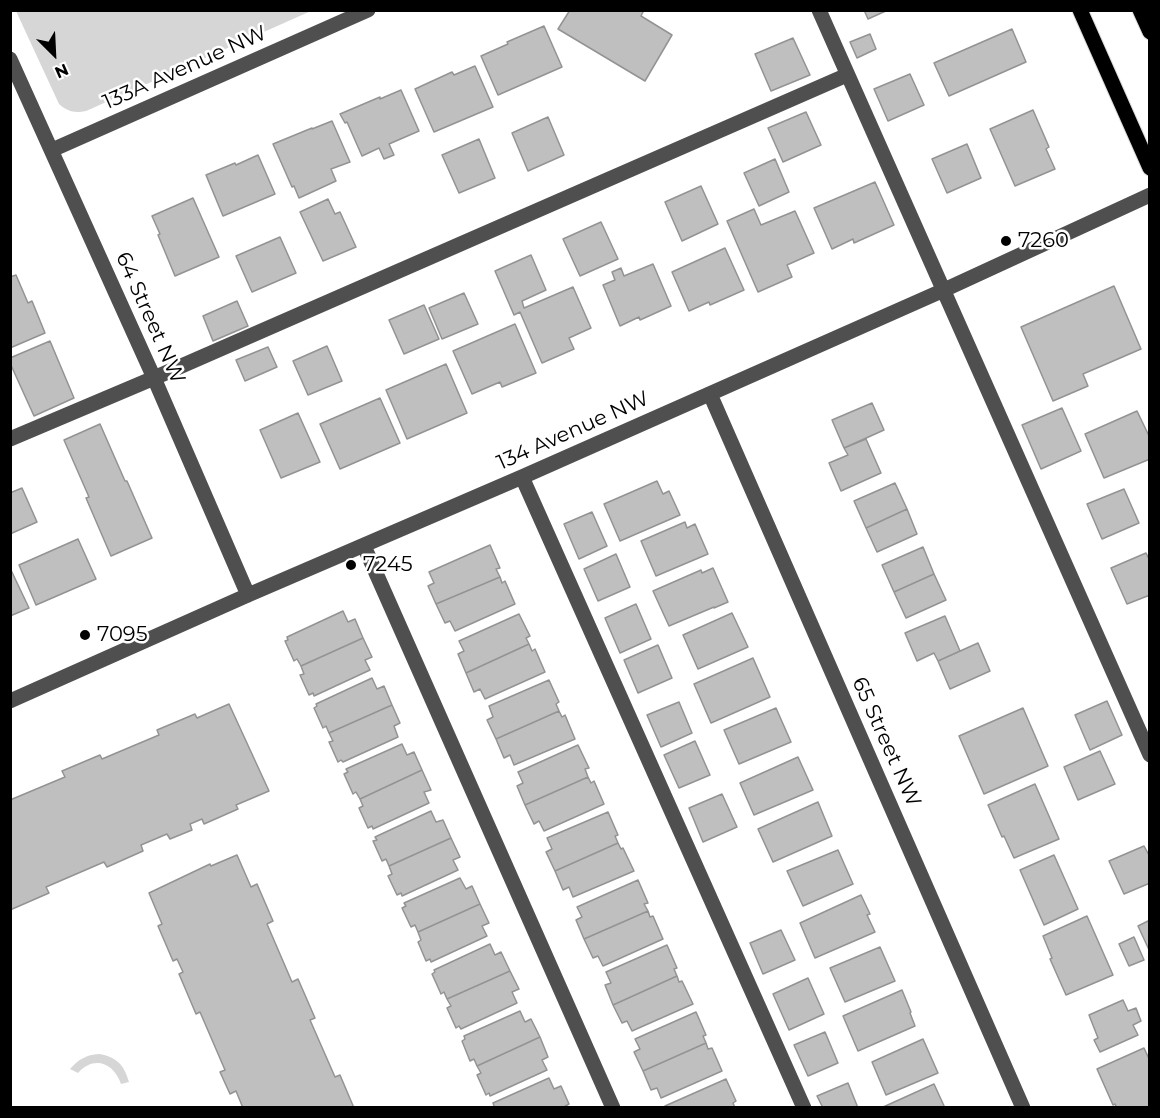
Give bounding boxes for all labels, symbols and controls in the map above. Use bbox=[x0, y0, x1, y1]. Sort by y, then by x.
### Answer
street label: 133A Avenue NW bbox=[99, 21, 271, 115]
north arrow bbox=[24, 24, 84, 84]
text: N bbox=[52, 60, 71, 82]
place label: 7260 bbox=[1018, 228, 1069, 254]
marker: 7260 bbox=[999, 234, 1013, 248]
street label: 64 Street NW bbox=[110, 248, 190, 388]
street label: 134 Avenue NW bbox=[493, 386, 653, 476]
place label: 7245 bbox=[363, 552, 413, 578]
marker: 7245 bbox=[344, 558, 358, 572]
place label: 7095 bbox=[97, 622, 148, 648]
marker: 7095 bbox=[78, 628, 92, 642]
street label: 65 Street NW bbox=[846, 673, 926, 811]

